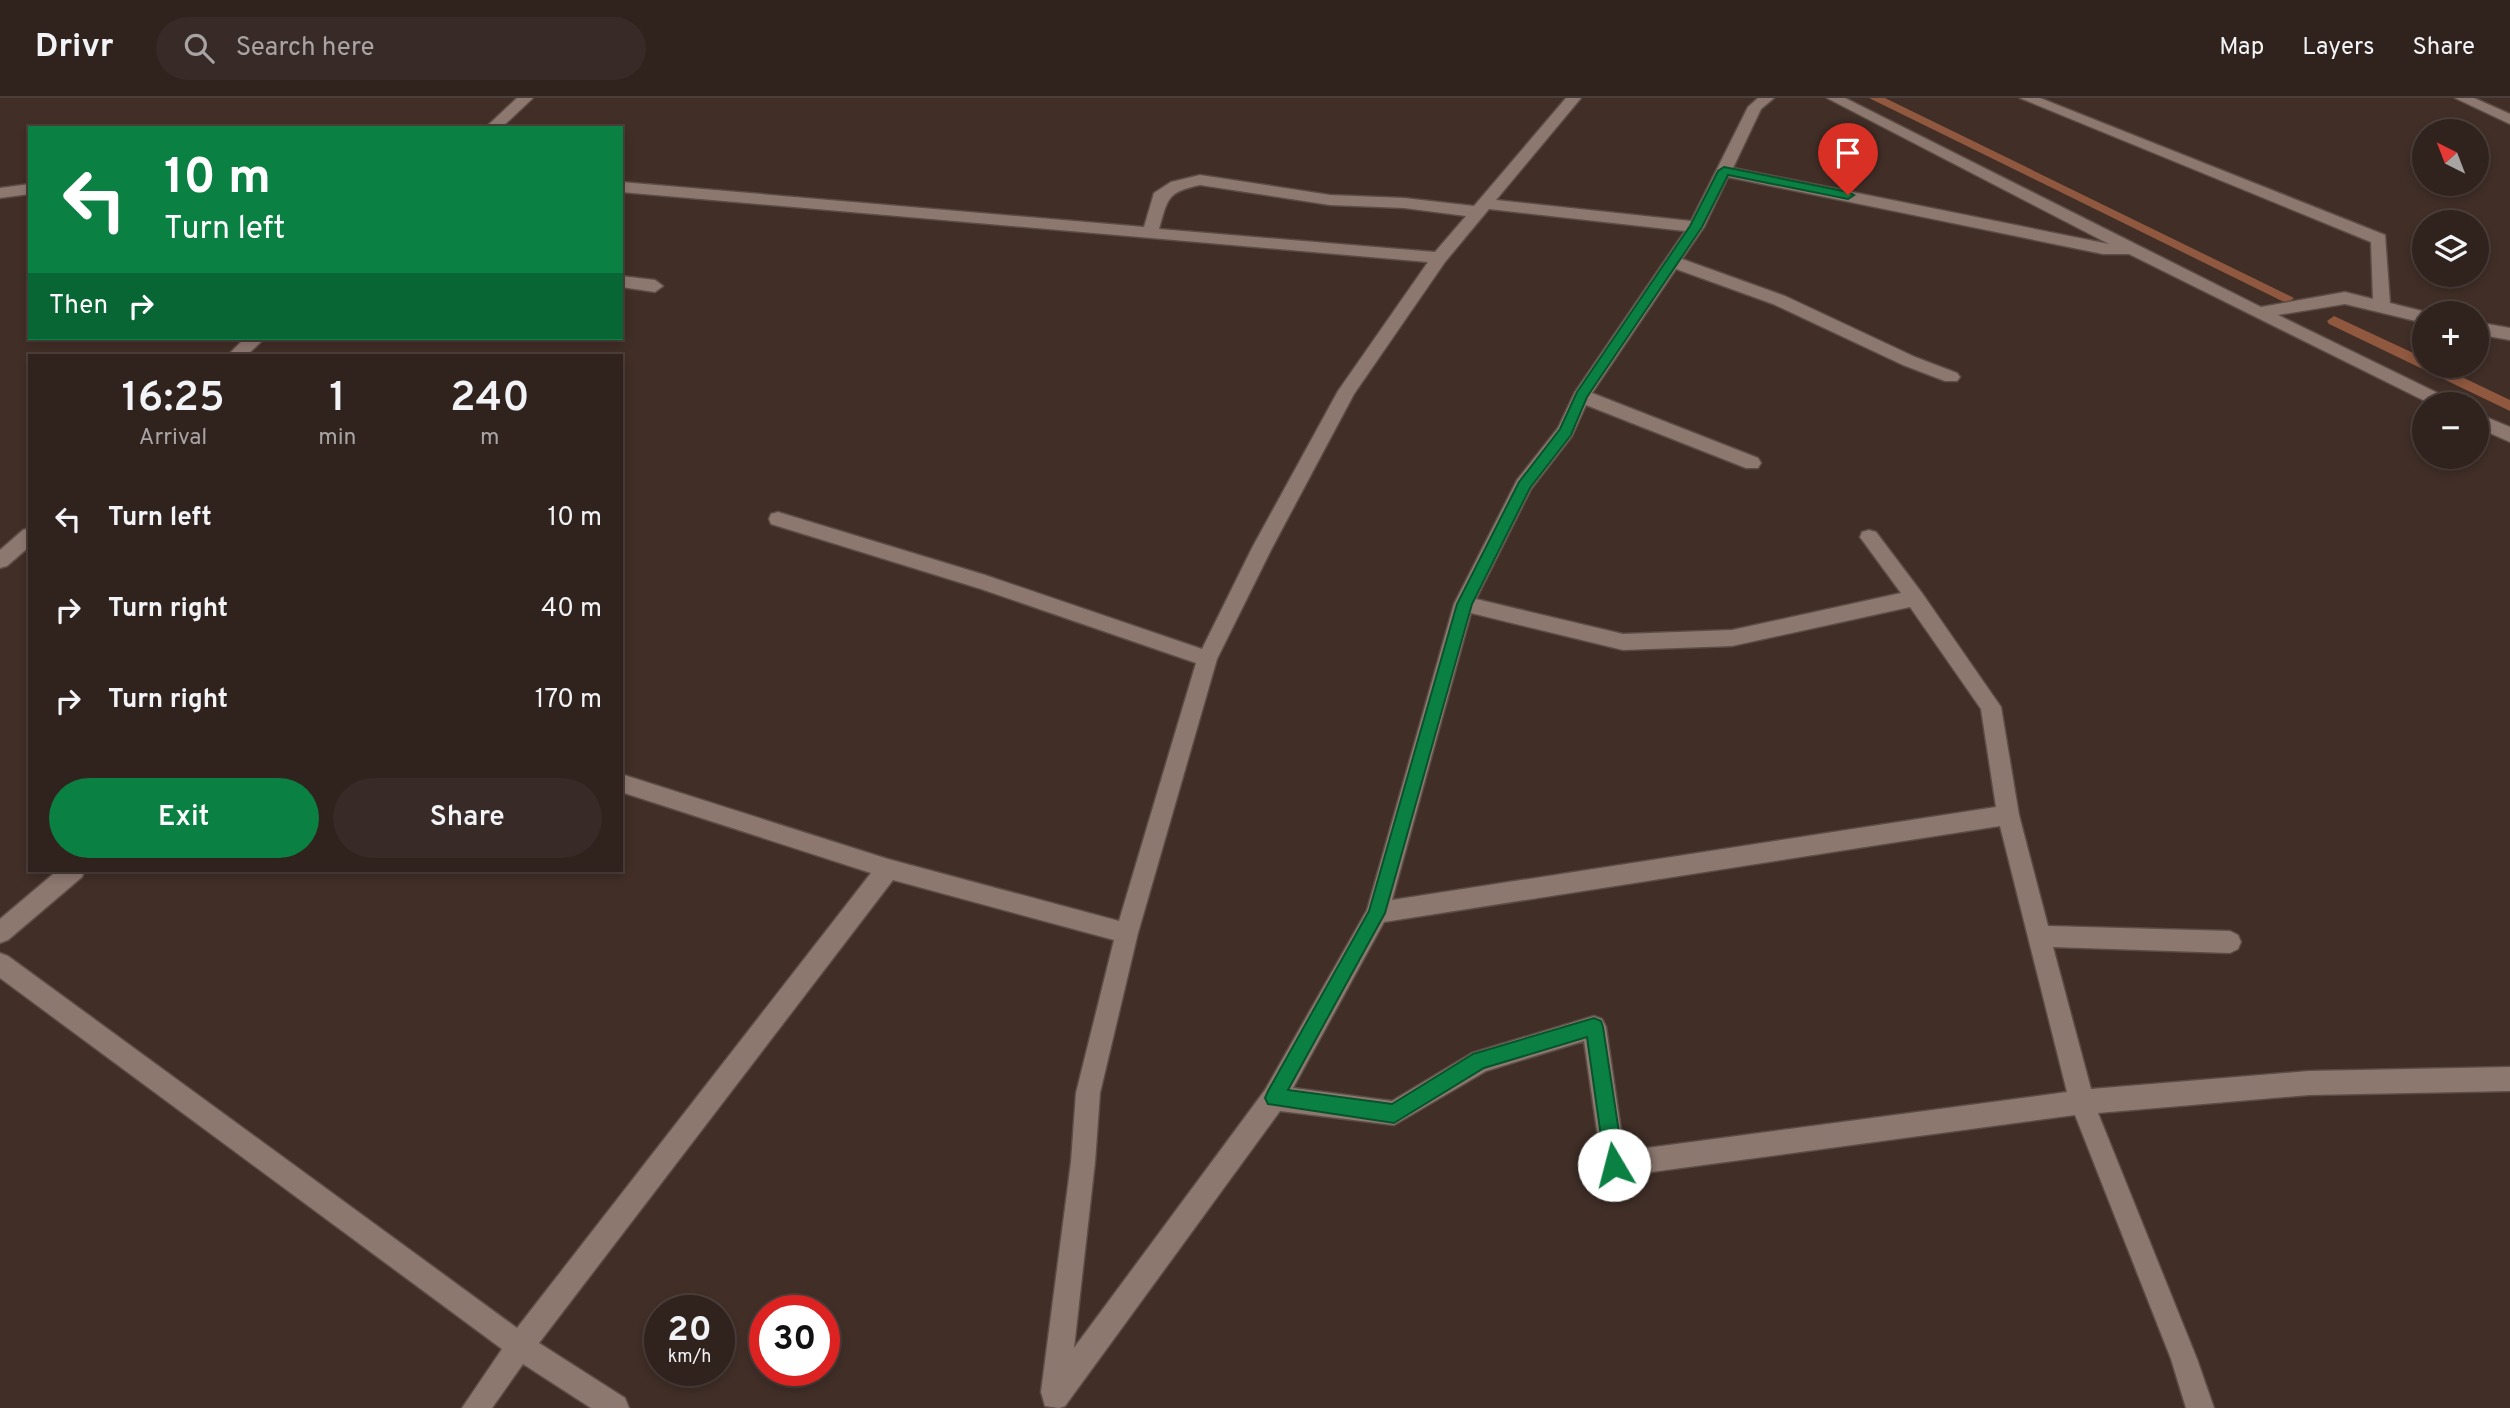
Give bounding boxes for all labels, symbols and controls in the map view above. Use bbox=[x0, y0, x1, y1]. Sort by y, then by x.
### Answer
search box bbox=[156, 17, 646, 80]
text: Drivr bbox=[35, 27, 114, 69]
icon: search bbox=[180, 29, 218, 67]
text: Search here bbox=[236, 32, 375, 65]
text: Map bbox=[2219, 33, 2264, 63]
text: Layers bbox=[2302, 33, 2374, 63]
text: Share bbox=[2412, 33, 2475, 63]
north arrow bbox=[2412, 119, 2488, 196]
map controls bbox=[2412, 119, 2489, 469]
pin bbox=[1818, 123, 1878, 195]
icon: arrive bbox=[1829, 134, 1867, 172]
text: 10 m bbox=[164, 149, 271, 211]
icon: left bbox=[49, 154, 140, 245]
text: Turn left bbox=[164, 210, 285, 250]
button: layers bbox=[2412, 210, 2489, 287]
icon: right bbox=[122, 287, 160, 325]
text: Then bbox=[49, 290, 108, 323]
button: + bbox=[2412, 301, 2489, 378]
text: 16:25 bbox=[121, 373, 225, 426]
text: 1 bbox=[329, 373, 346, 426]
text: 240 bbox=[450, 373, 530, 426]
button: − bbox=[2412, 392, 2489, 469]
text: Arrival bbox=[139, 424, 207, 453]
text: min bbox=[318, 424, 357, 453]
text: m bbox=[480, 424, 499, 453]
icon: left bbox=[49, 500, 87, 538]
text: Turn left bbox=[108, 502, 212, 535]
text: 10 m bbox=[547, 502, 602, 535]
icon: right bbox=[49, 591, 87, 629]
text: Turn right bbox=[108, 593, 228, 626]
text: 40 m bbox=[541, 593, 602, 626]
icon: right bbox=[49, 682, 87, 720]
text: Turn right bbox=[108, 684, 228, 717]
text: 170 m bbox=[535, 684, 602, 717]
button: Exit bbox=[49, 778, 319, 858]
button: Share bbox=[333, 778, 602, 858]
position arrow bbox=[1577, 1128, 1651, 1202]
speed limit sign: 30 bbox=[749, 1295, 840, 1386]
text: 20 bbox=[667, 1309, 712, 1353]
text: km/h bbox=[668, 1346, 711, 1369]

